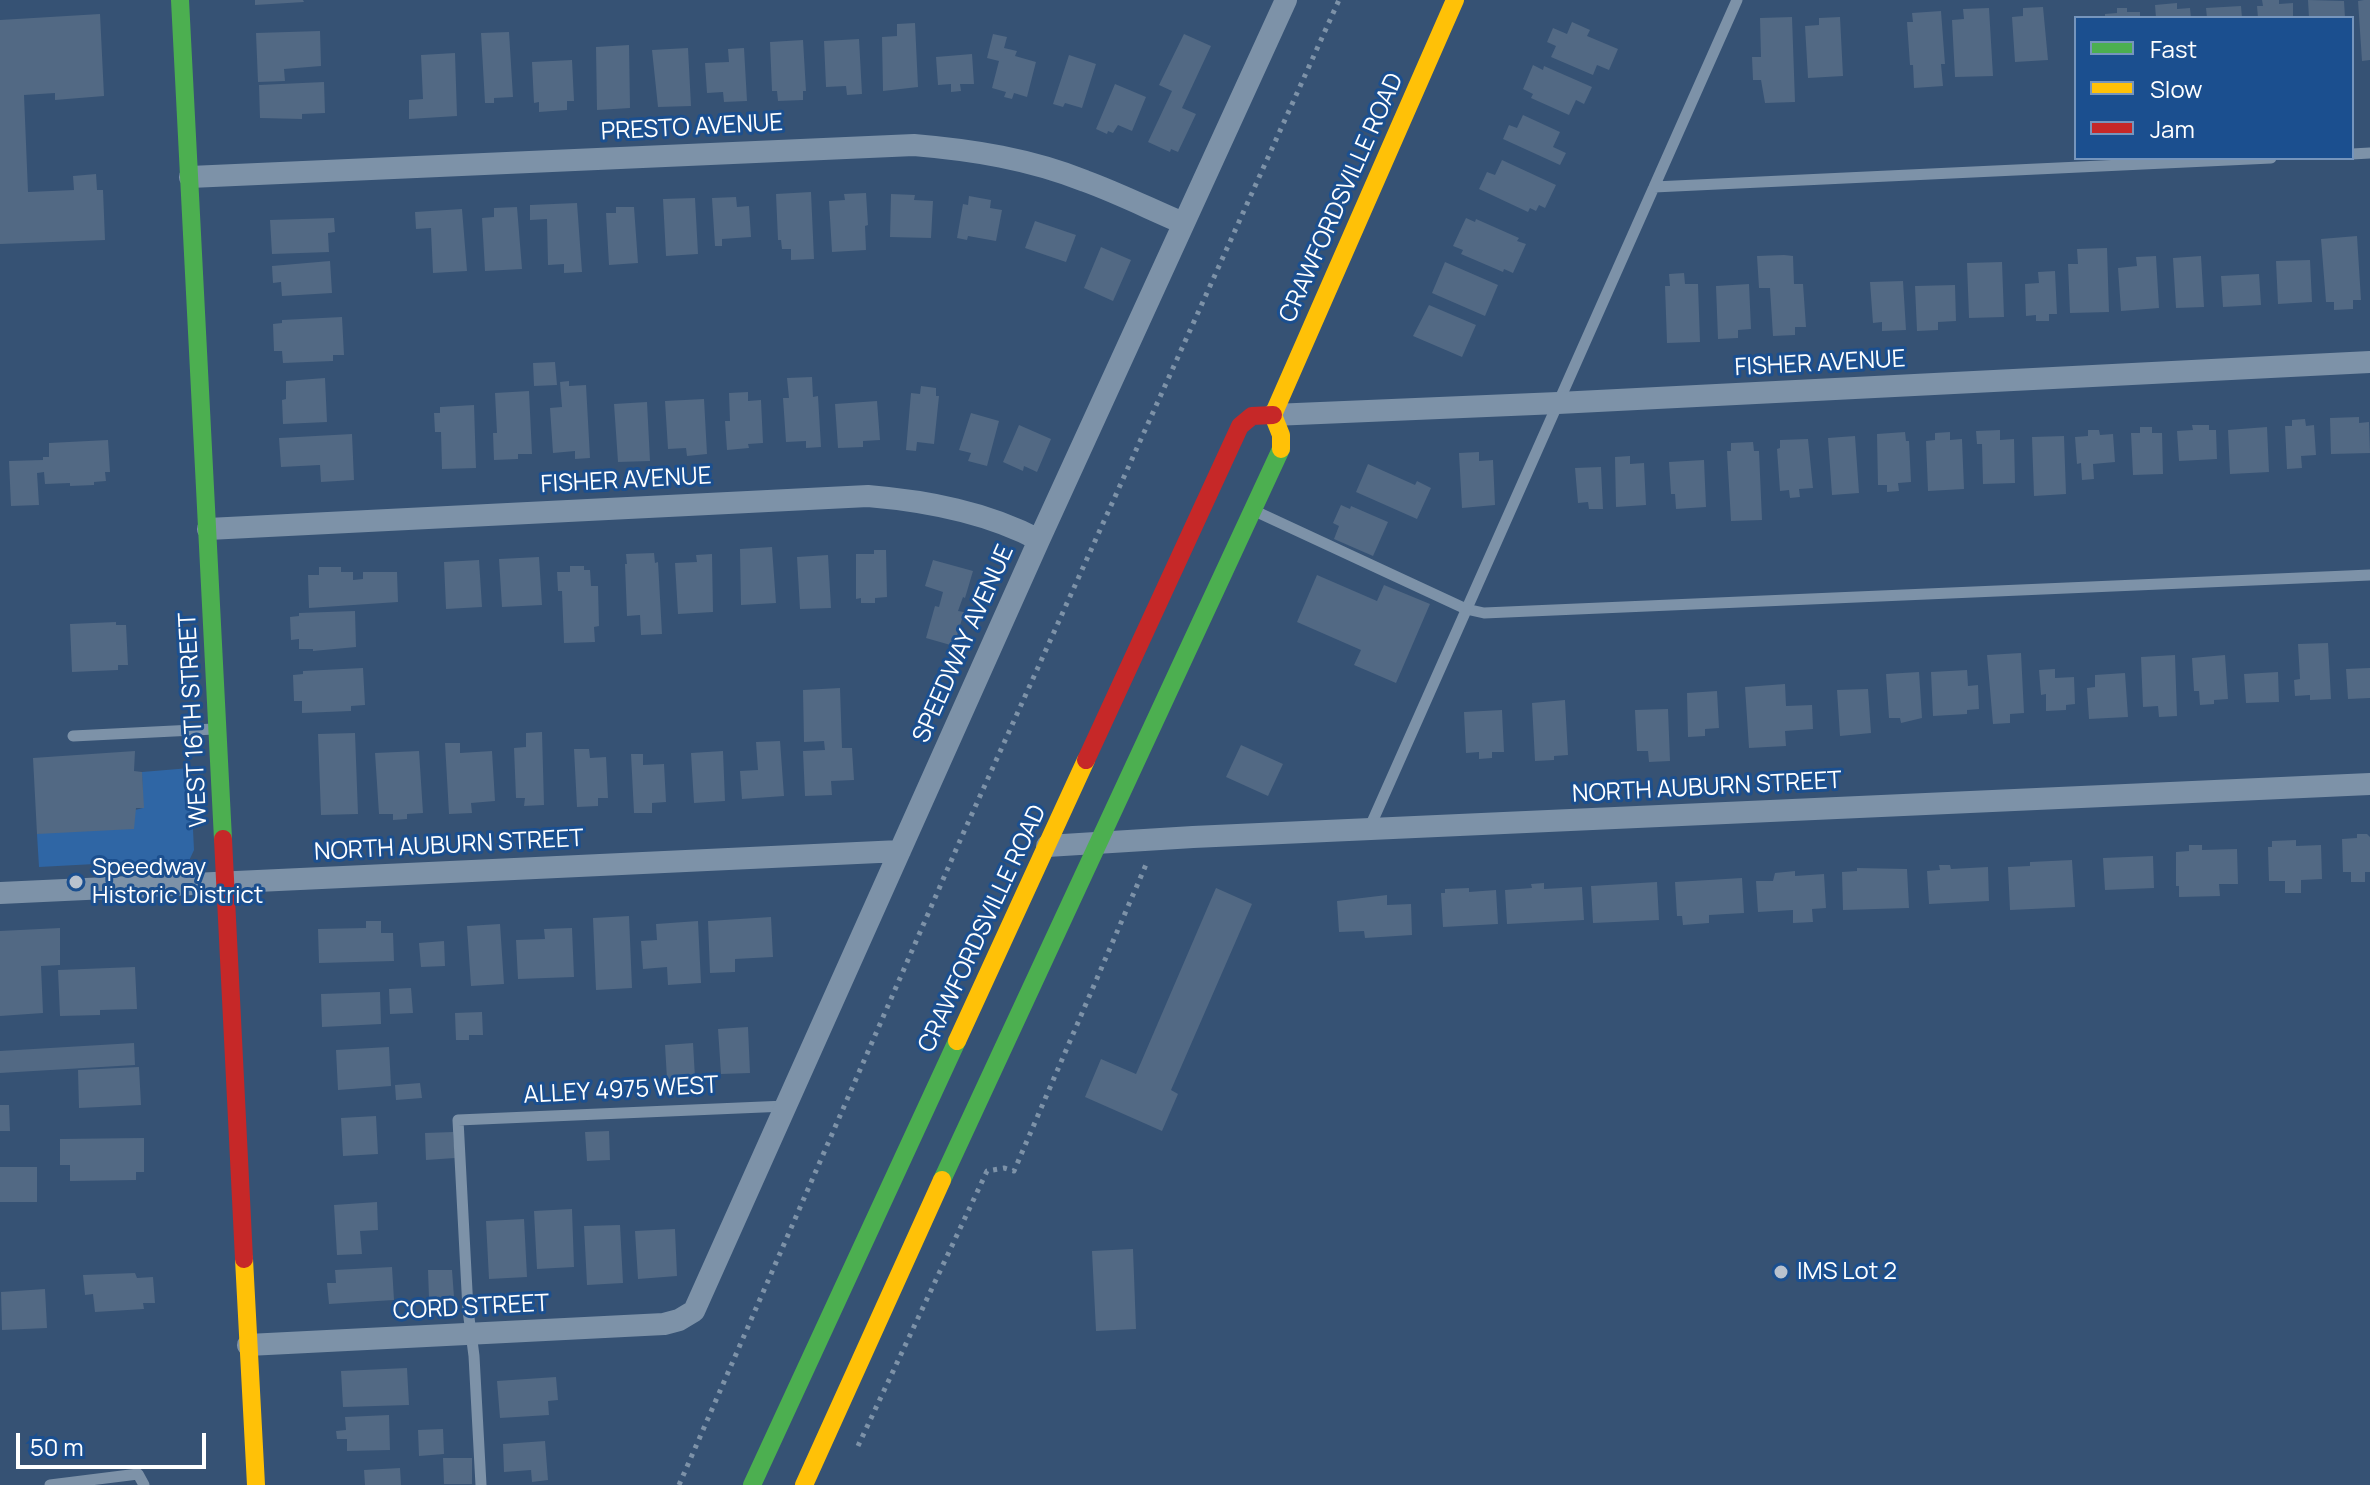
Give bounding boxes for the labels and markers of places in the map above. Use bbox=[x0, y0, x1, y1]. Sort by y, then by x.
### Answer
place label: Speedway Historic District bbox=[92, 854, 263, 910]
marker: Speedway Historic District bbox=[67, 873, 85, 891]
place label: IMS Lot 2 bbox=[1797, 1258, 1897, 1286]
marker: IMS Lot 2 bbox=[1772, 1263, 1790, 1281]

